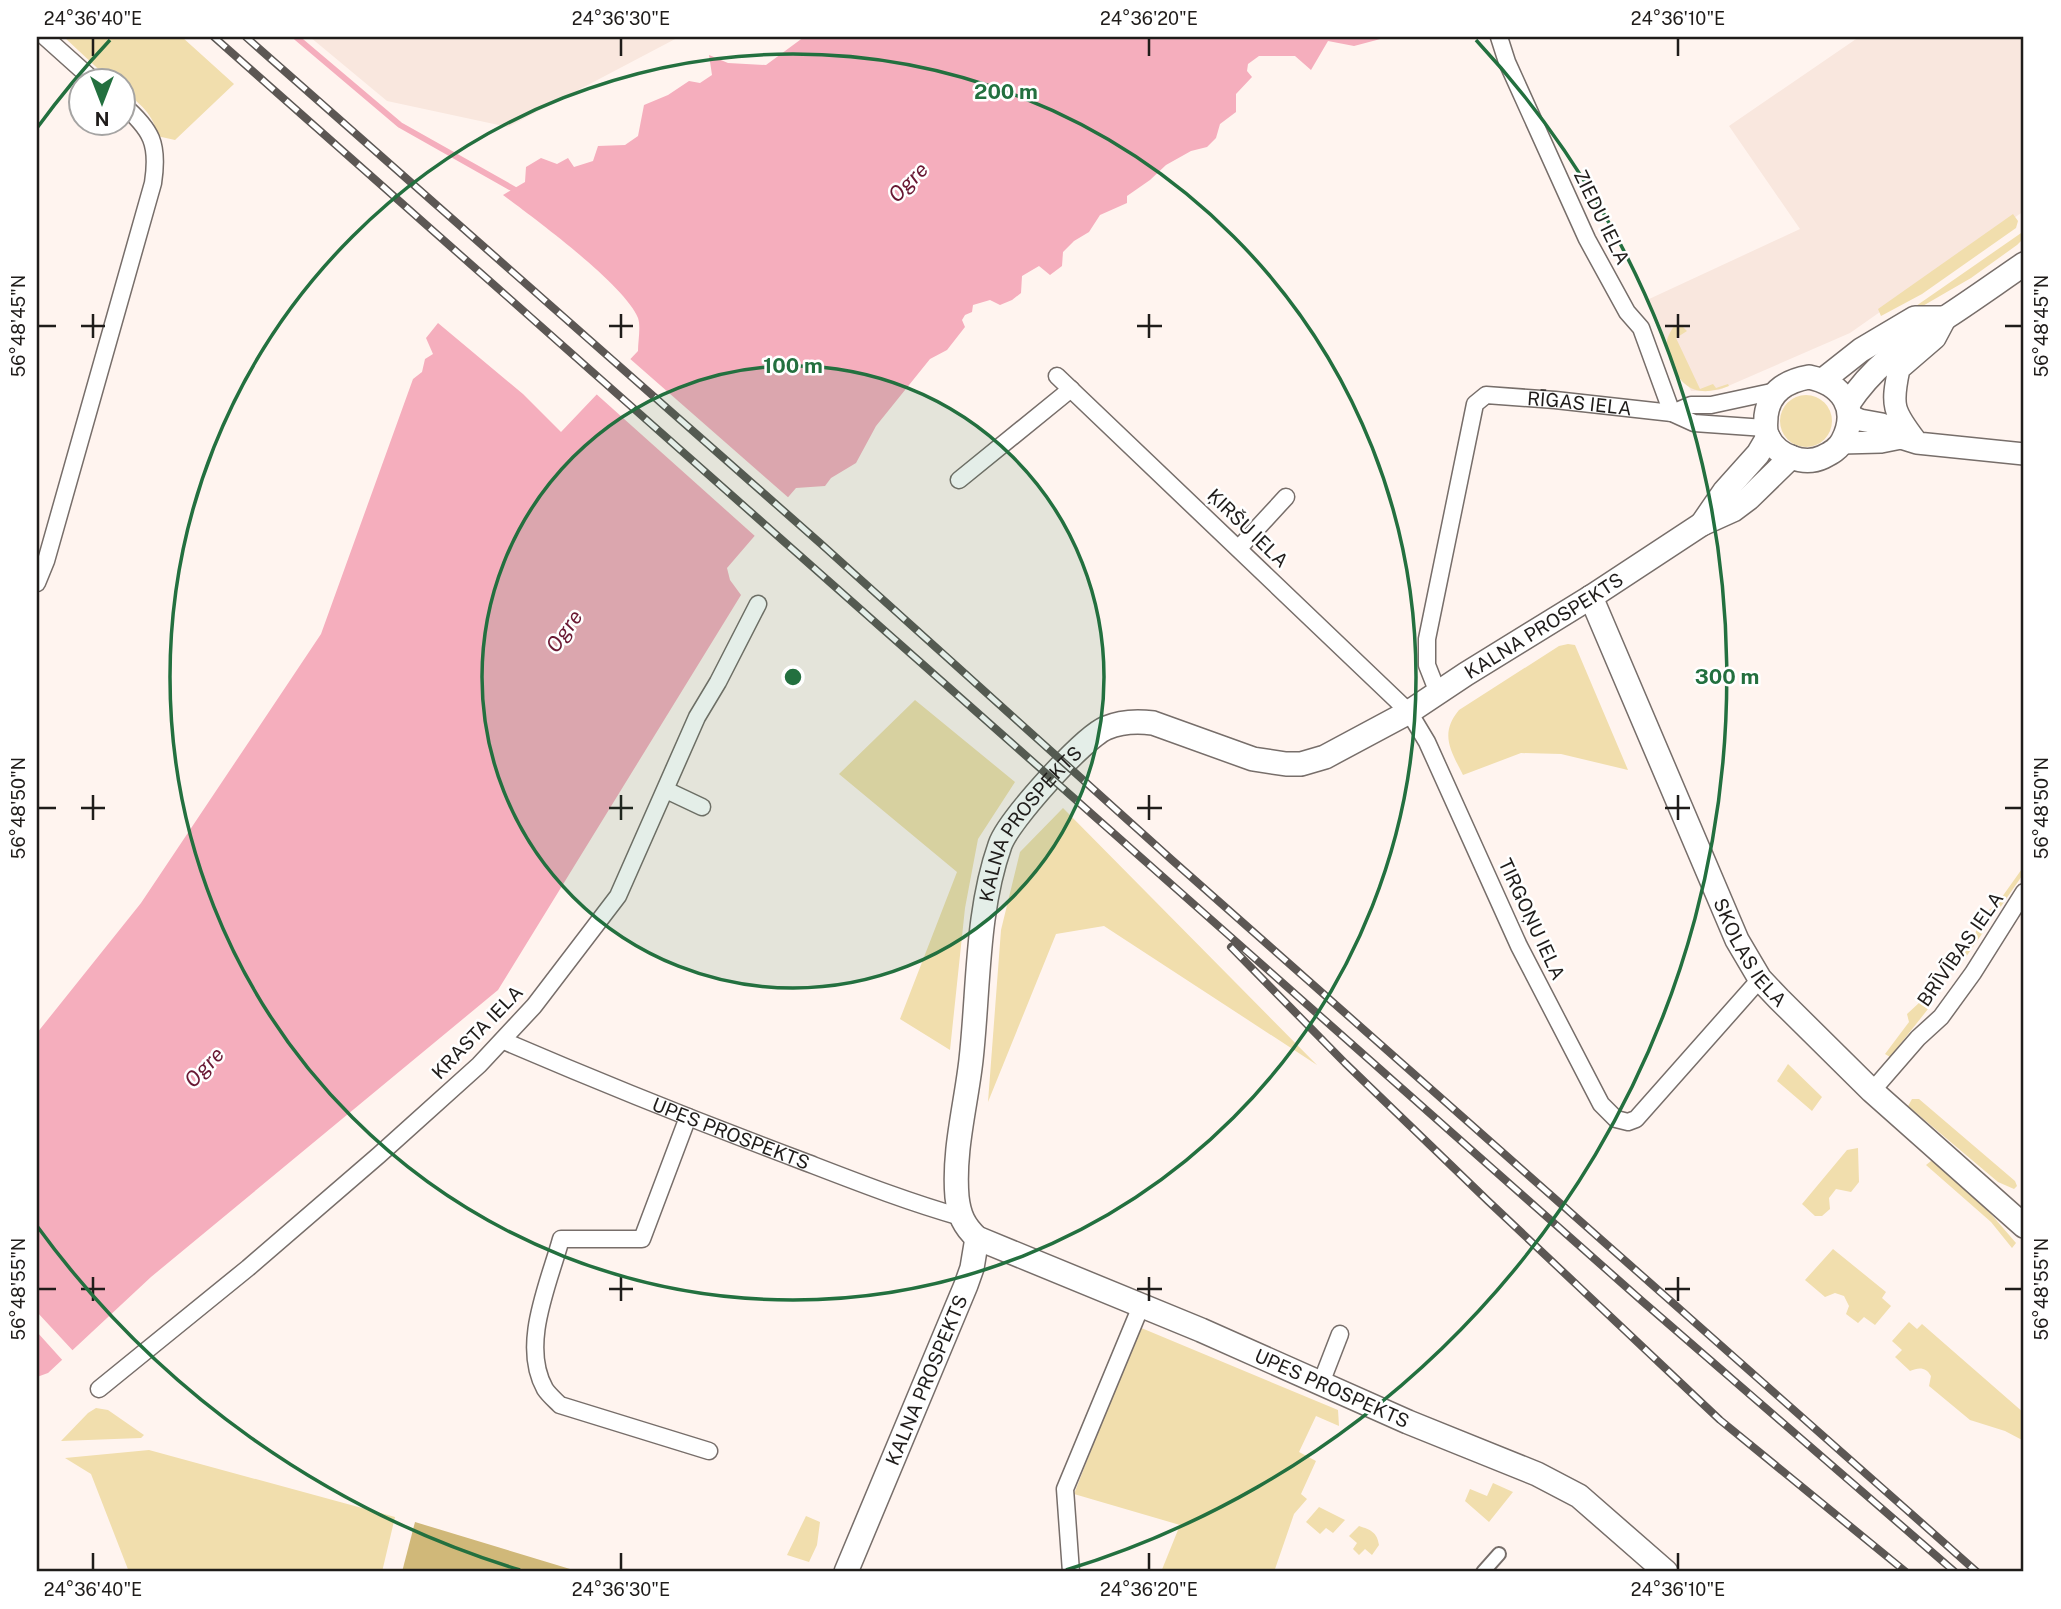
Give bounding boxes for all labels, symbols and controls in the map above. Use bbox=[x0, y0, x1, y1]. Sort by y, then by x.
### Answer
text: 24°36'40"E bbox=[44, 8, 142, 29]
text: 24°36'30"E bbox=[572, 8, 670, 29]
text: 24°36'20"E bbox=[1100, 8, 1198, 29]
text: 24°36'10"E bbox=[1631, 8, 1725, 29]
north arrow bbox=[66, 66, 136, 136]
text: 200 m bbox=[974, 79, 1038, 104]
text: N bbox=[95, 108, 109, 130]
water label: Ogre bbox=[883, 157, 933, 207]
street label: ZIEDU IELA bbox=[1570, 166, 1634, 268]
text: 56°48'45"N bbox=[8, 275, 29, 377]
text: 56°48'45"N bbox=[2031, 275, 2052, 377]
text: 100 m bbox=[763, 353, 823, 378]
street label: RĪGAS IELA bbox=[1526, 387, 1633, 419]
street label: ĶIRŠU IELA bbox=[1203, 484, 1293, 572]
street label: KALNA PROSPEKTS bbox=[1460, 568, 1627, 683]
water label: Ogre bbox=[540, 605, 588, 657]
text: 300 m bbox=[1695, 664, 1759, 689]
centre of rings bbox=[781, 665, 805, 689]
street label: KALNA PROSPEKTS bbox=[975, 741, 1086, 904]
text: 56°48'50"N bbox=[8, 757, 29, 859]
text: 56°48'50"N bbox=[2031, 757, 2052, 859]
street label: TIRGOŅU IELA bbox=[1494, 855, 1570, 983]
street label: BRĪVĪBAS IELA bbox=[1912, 888, 2008, 1010]
street label: SKOLAS IELA bbox=[1709, 895, 1791, 1011]
street label: KRASTA IELA bbox=[427, 981, 527, 1083]
water label: Ogre bbox=[179, 1042, 229, 1092]
street label: UPES PROSPEKTS bbox=[649, 1093, 813, 1174]
text: 56°48'55"N bbox=[8, 1238, 29, 1340]
text: 56°48'55"N bbox=[2031, 1238, 2052, 1340]
street label: KALNA PROSPEKTS bbox=[881, 1292, 972, 1469]
street label: UPES PROSPEKTS bbox=[1251, 1344, 1413, 1432]
text: 24°36'40"E bbox=[44, 1579, 142, 1600]
text: 24°36'30"E bbox=[572, 1579, 670, 1600]
text: 24°36'20"E bbox=[1100, 1579, 1198, 1600]
text: 24°36'10"E bbox=[1631, 1579, 1725, 1600]

